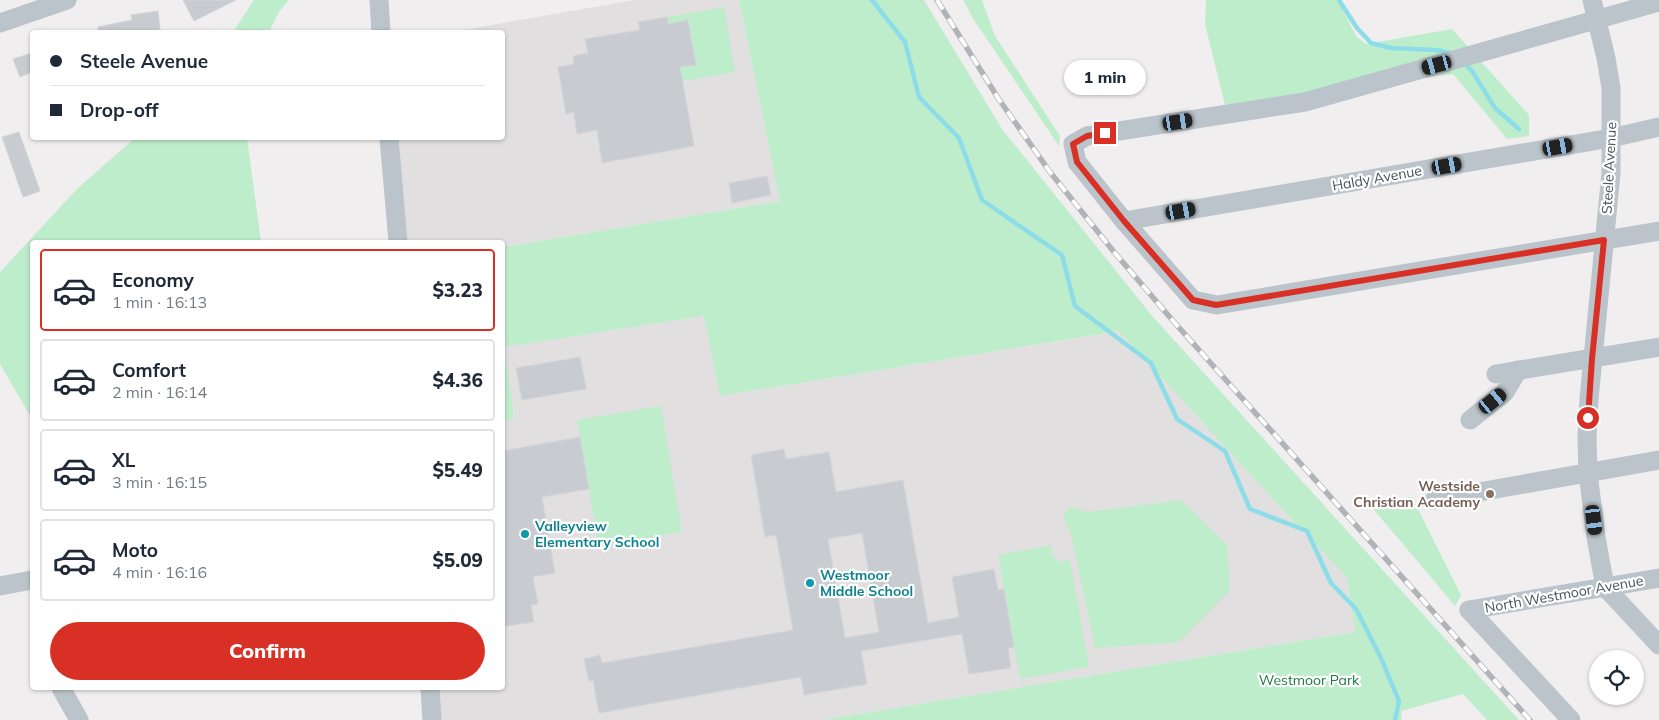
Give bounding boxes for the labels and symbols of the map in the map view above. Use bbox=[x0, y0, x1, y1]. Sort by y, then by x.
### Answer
car bbox=[1420, 54, 1453, 76]
callout: 1 min bbox=[1064, 61, 1146, 96]
car bbox=[1162, 112, 1193, 132]
route end bbox=[1094, 122, 1116, 144]
street label: Steele Avenue bbox=[1598, 122, 1620, 214]
car bbox=[1541, 137, 1574, 157]
car bbox=[1430, 156, 1463, 176]
street label: Haldy Avenue bbox=[1331, 161, 1423, 195]
car bbox=[1164, 201, 1197, 221]
car bbox=[1476, 386, 1509, 416]
route start bbox=[1577, 407, 1599, 429]
place label: Westside Christian Academy bbox=[1353, 477, 1480, 511]
marker: Westside Christian Academy bbox=[1484, 488, 1496, 500]
car bbox=[1584, 504, 1603, 536]
place label: Valleyview Elementary School bbox=[534, 517, 659, 551]
marker: Valleyview Elementary School bbox=[519, 528, 531, 540]
place label: Westmoor Middle School bbox=[820, 566, 913, 600]
street label: North Westmoor Avenue bbox=[1483, 571, 1645, 617]
marker: Westmoor Middle School bbox=[804, 577, 816, 589]
park label: Westmoor Park bbox=[1259, 671, 1360, 689]

